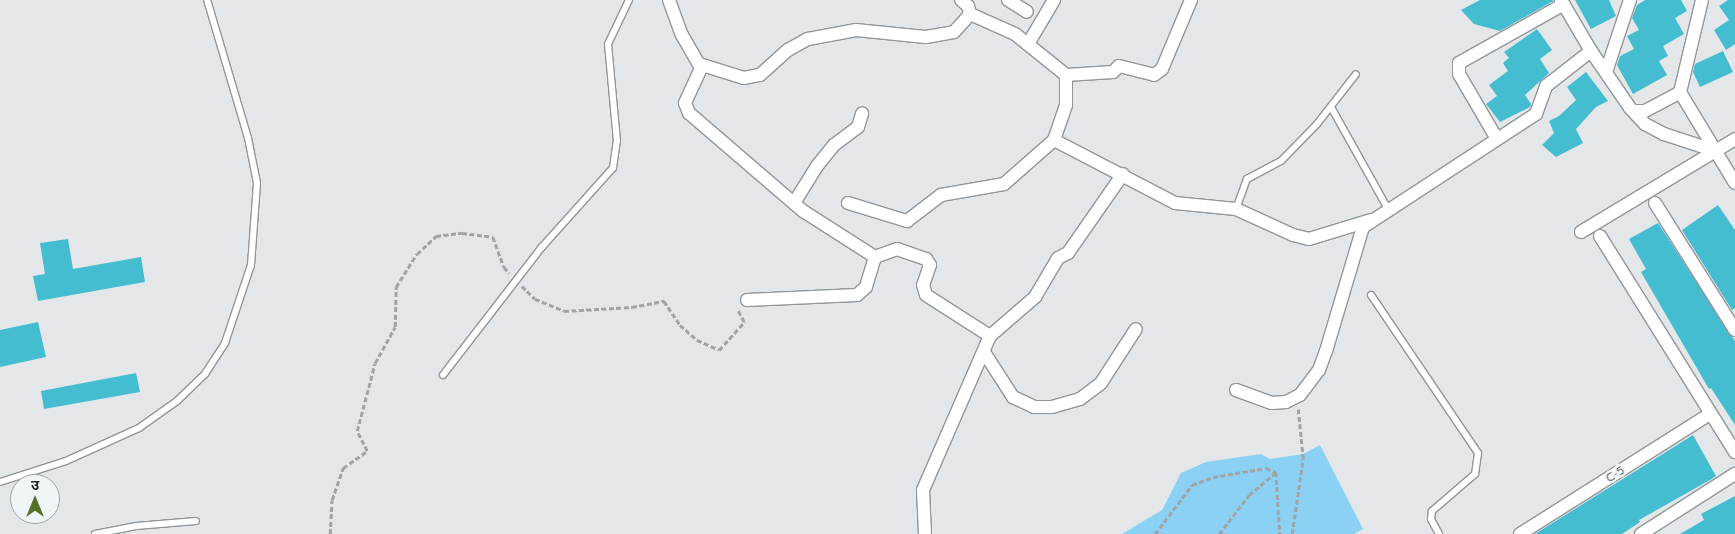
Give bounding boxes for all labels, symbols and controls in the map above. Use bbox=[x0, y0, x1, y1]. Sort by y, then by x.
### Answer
street label: C-5 bbox=[1603, 463, 1627, 485]
north arrow bbox=[10, 474, 60, 524]
text: उ bbox=[31, 476, 39, 494]

